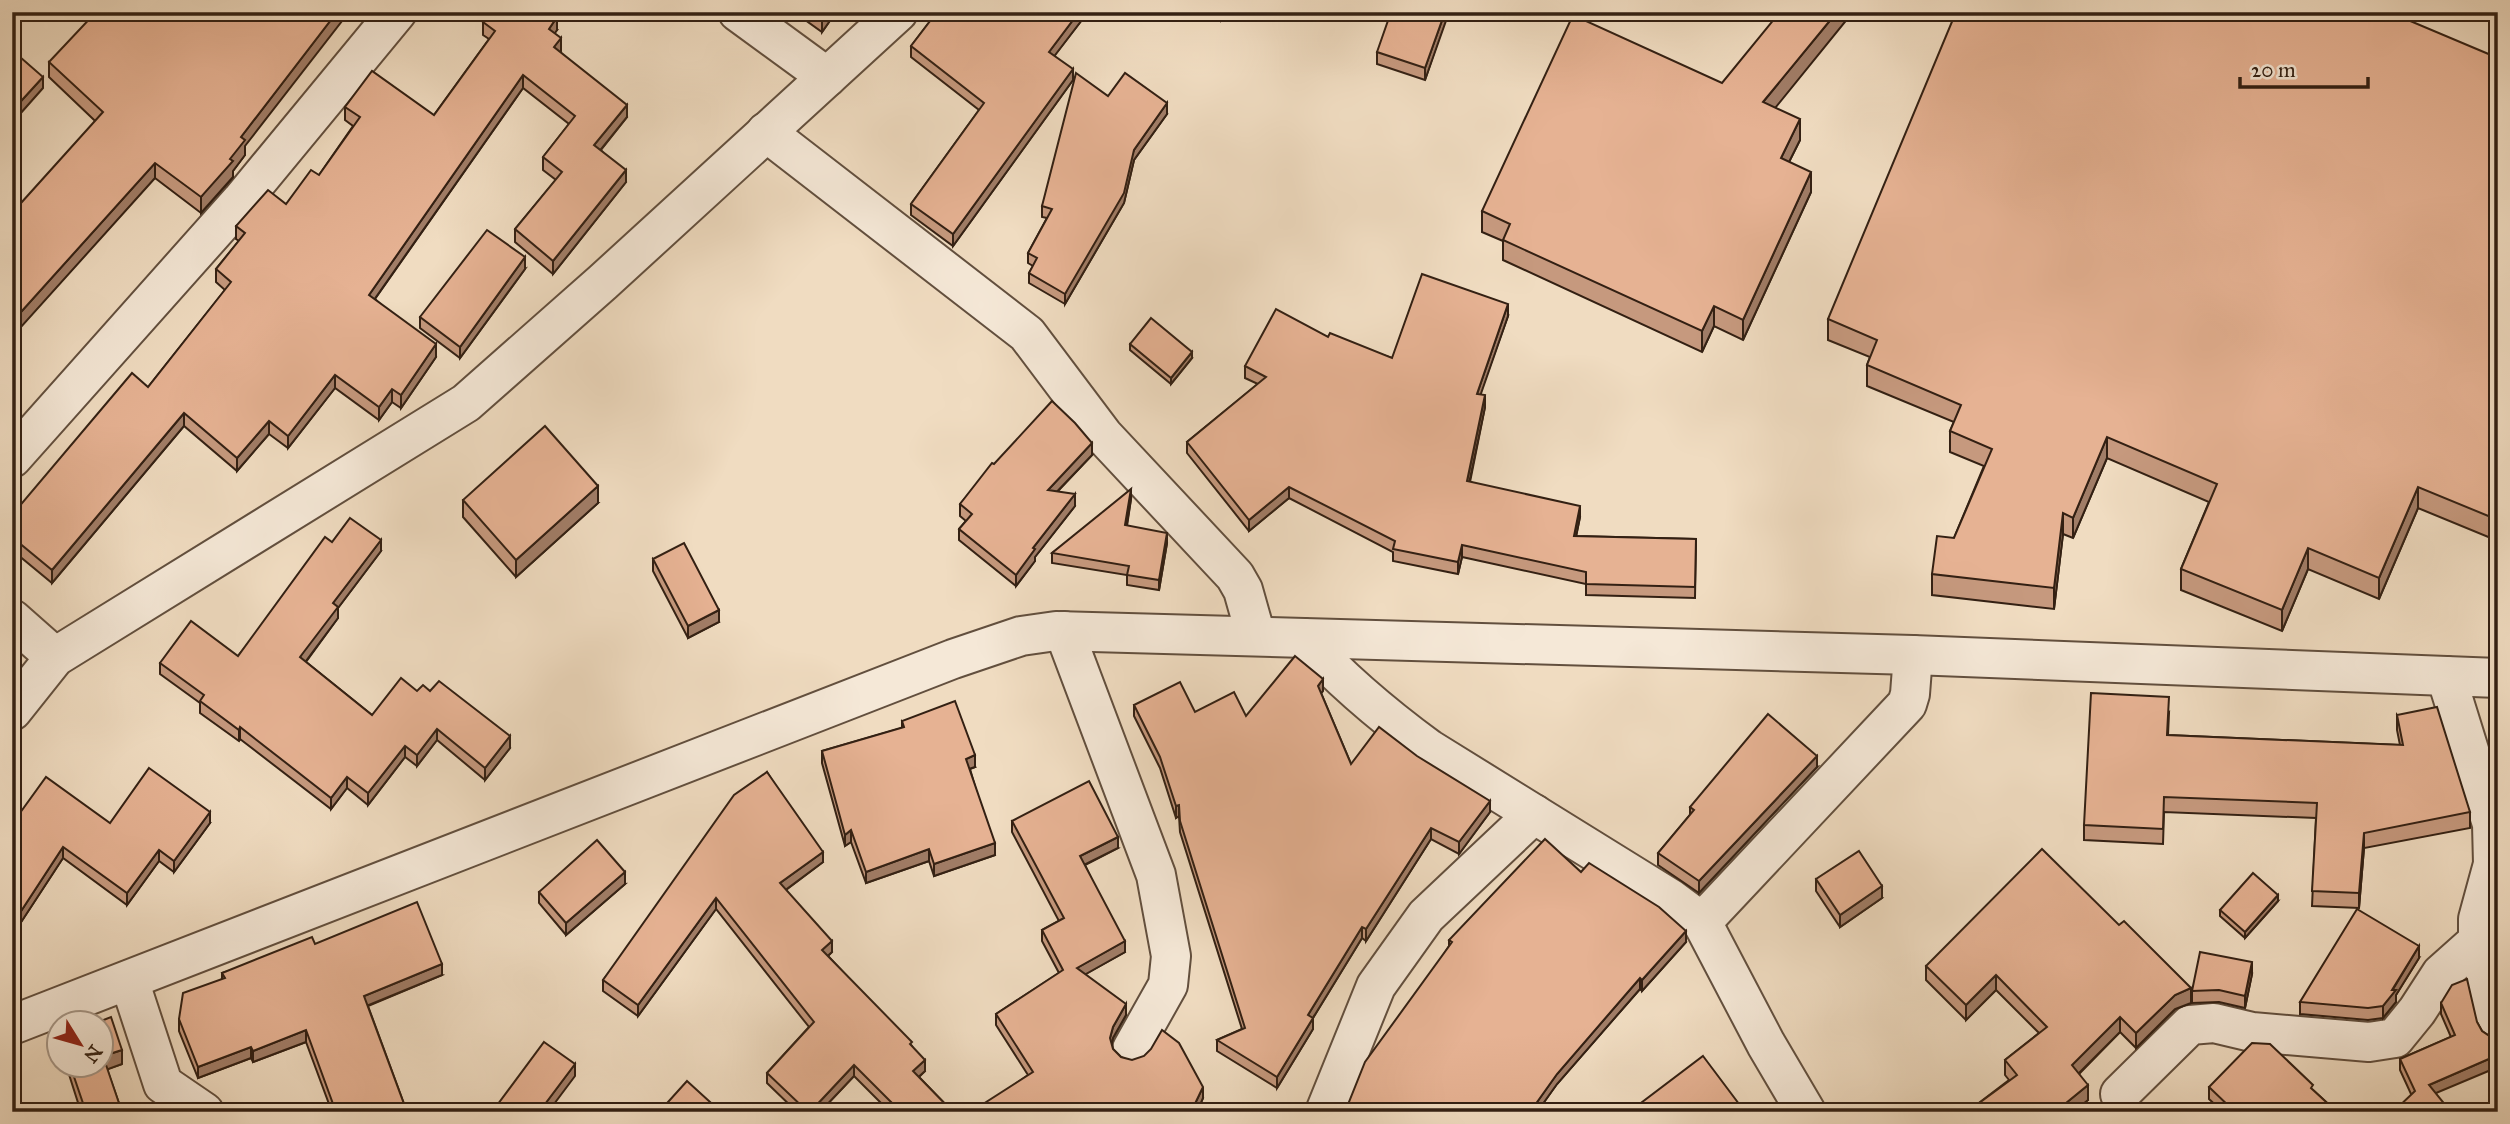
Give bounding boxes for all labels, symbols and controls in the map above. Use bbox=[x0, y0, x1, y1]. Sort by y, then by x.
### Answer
scale bar bbox=[2240, 46, 2368, 90]
text: 20 m bbox=[2251, 57, 2296, 83]
north arrow bbox=[46, 1009, 116, 1078]
text: N bbox=[79, 1041, 107, 1067]

